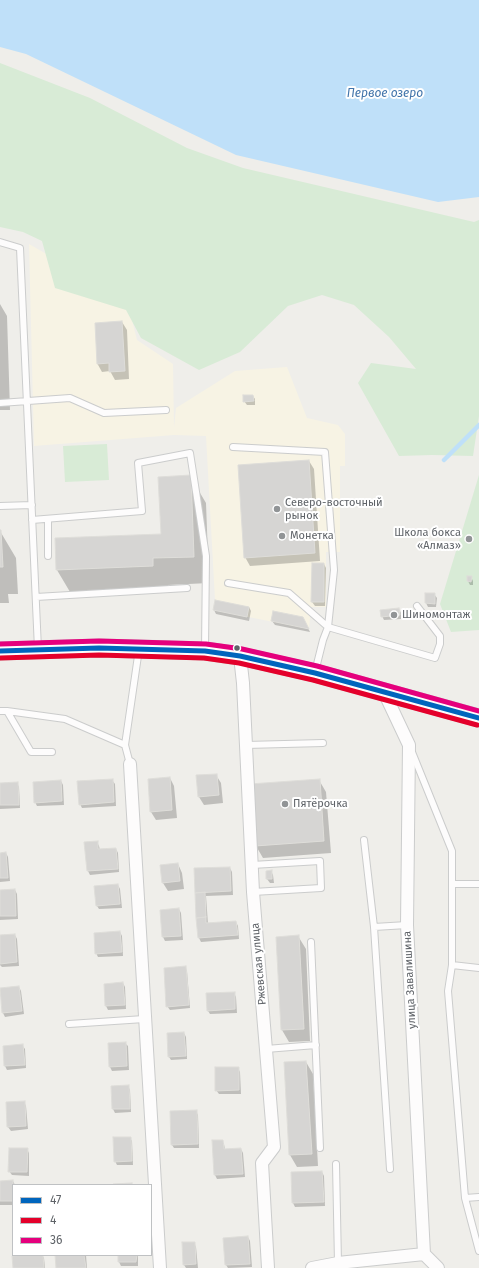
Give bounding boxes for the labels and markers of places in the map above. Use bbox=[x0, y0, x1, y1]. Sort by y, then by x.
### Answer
place label: Северо-восточный рынок bbox=[285, 496, 383, 522]
marker: Северо-восточный рынок bbox=[272, 504, 282, 514]
place label: Школа бокса «Алмаз» bbox=[394, 526, 461, 552]
place label: Монетка bbox=[290, 529, 334, 543]
marker: Монетка bbox=[277, 531, 287, 541]
marker: Школа бокса «Алмаз» bbox=[464, 534, 474, 544]
place label: Шиномонтаж bbox=[402, 608, 470, 622]
marker: Шиномонтаж bbox=[389, 610, 399, 620]
unlabelled marker bbox=[232, 643, 242, 653]
place label: Пятёрочка bbox=[293, 797, 348, 811]
marker: Пятёрочка bbox=[280, 799, 290, 809]

